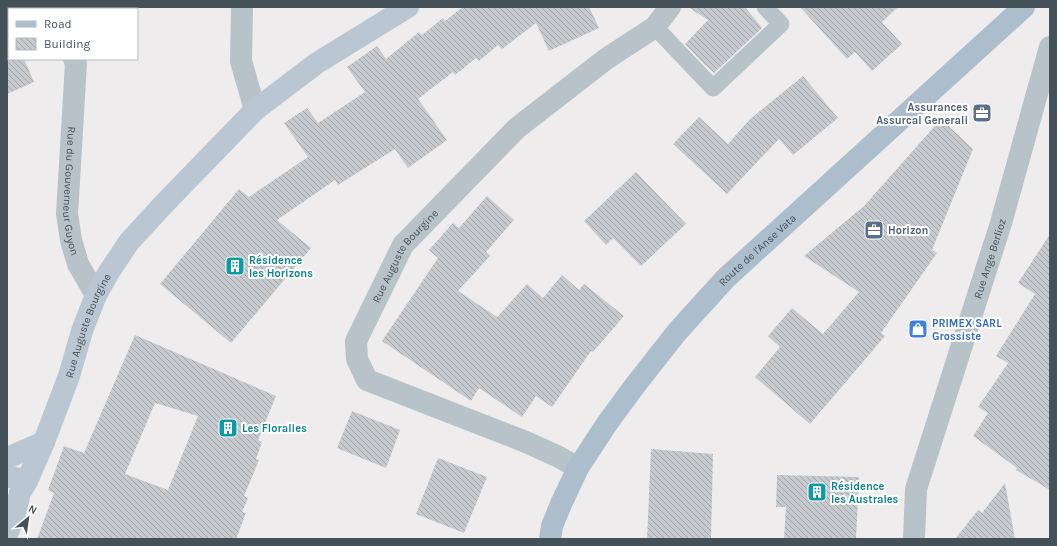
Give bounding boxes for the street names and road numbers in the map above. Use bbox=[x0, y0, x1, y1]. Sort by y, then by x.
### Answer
street label: Rue du Gouverneur Guyon bbox=[60, 126, 82, 257]
street label: Rue Auguste Bourgine bbox=[369, 206, 441, 305]
street label: Route de l'Anse Vata bbox=[716, 211, 799, 288]
street label: Rue Ange Berlioz bbox=[971, 217, 1008, 300]
street label: Rue Auguste Bourgine bbox=[62, 271, 114, 379]

